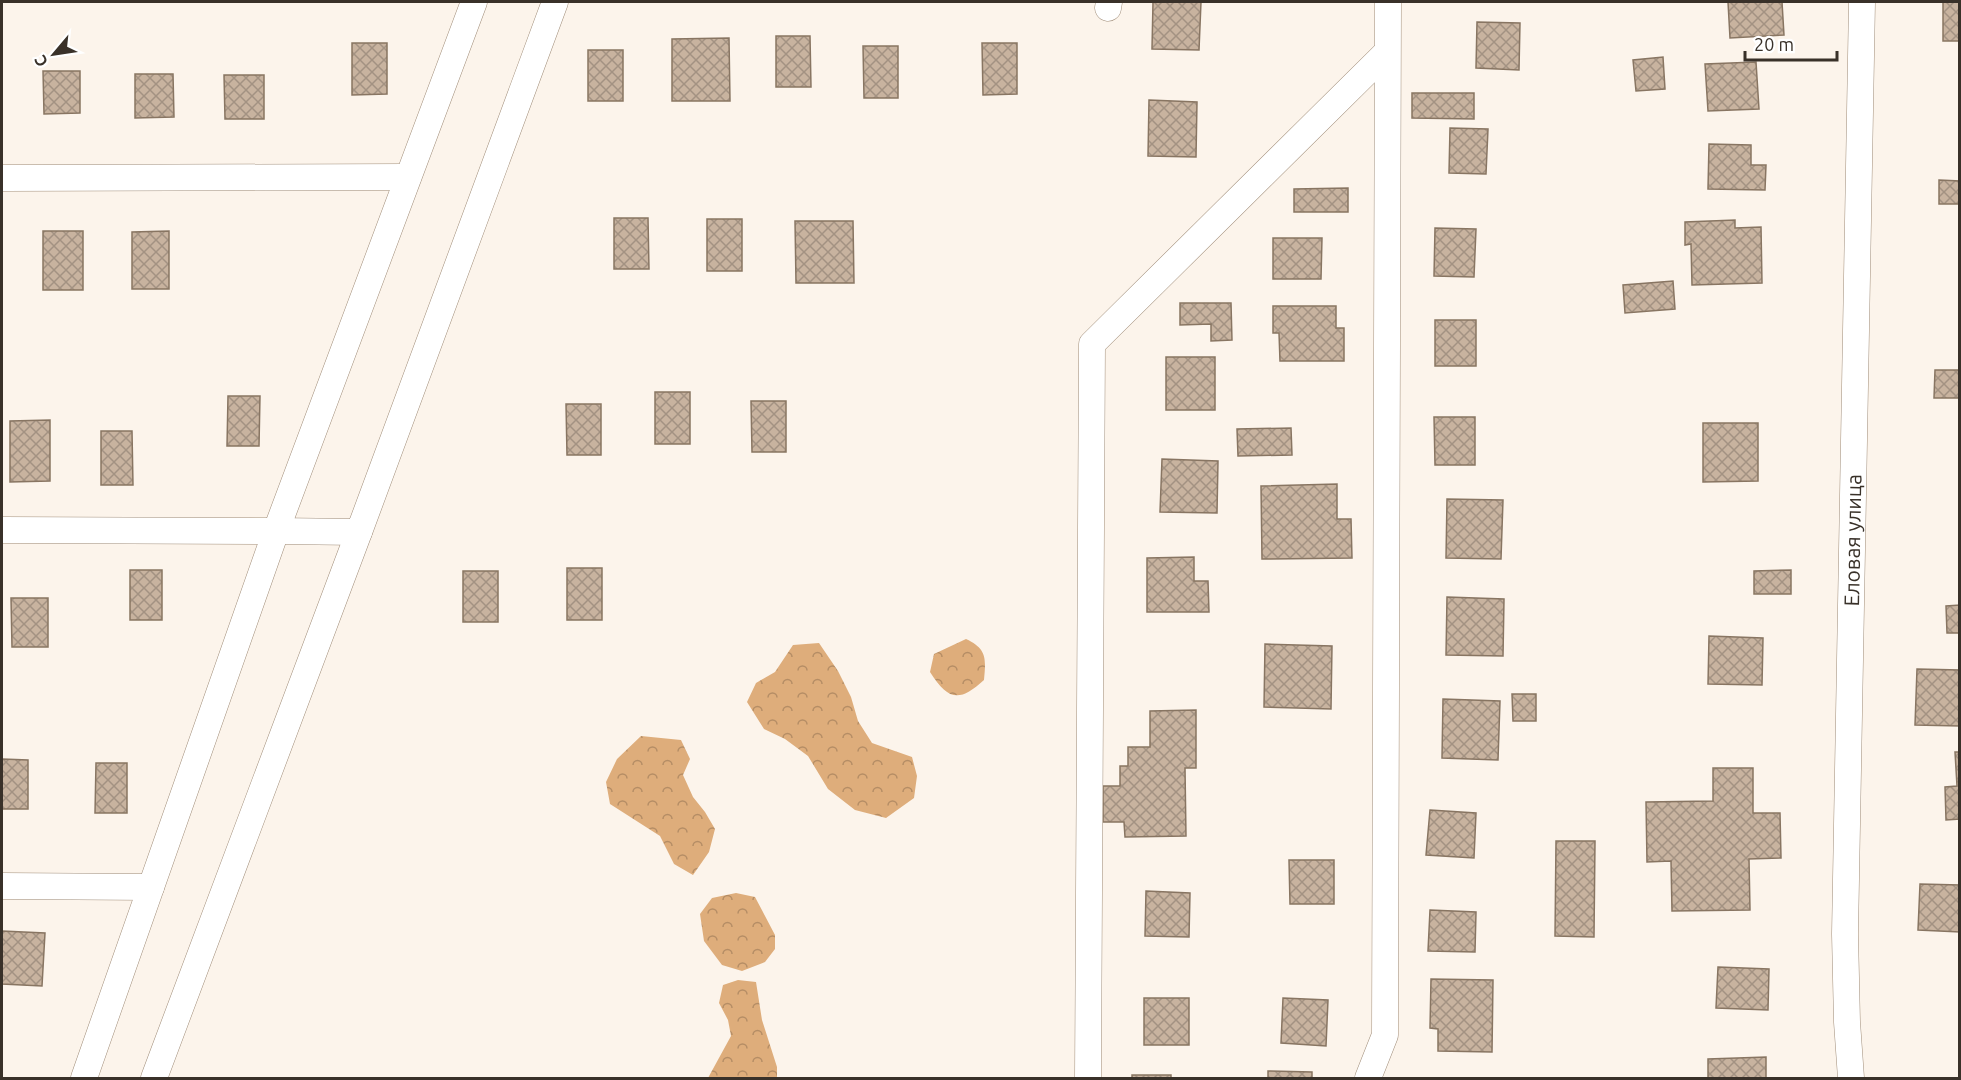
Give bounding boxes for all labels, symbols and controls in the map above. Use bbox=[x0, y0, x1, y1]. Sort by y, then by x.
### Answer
north arrow bbox=[24, 24, 84, 84]
scale bar bbox=[1745, 24, 1836, 62]
text: 20 m bbox=[1754, 34, 1794, 54]
text: С bbox=[31, 52, 51, 70]
street label: Еловая улица bbox=[1839, 474, 1865, 607]

